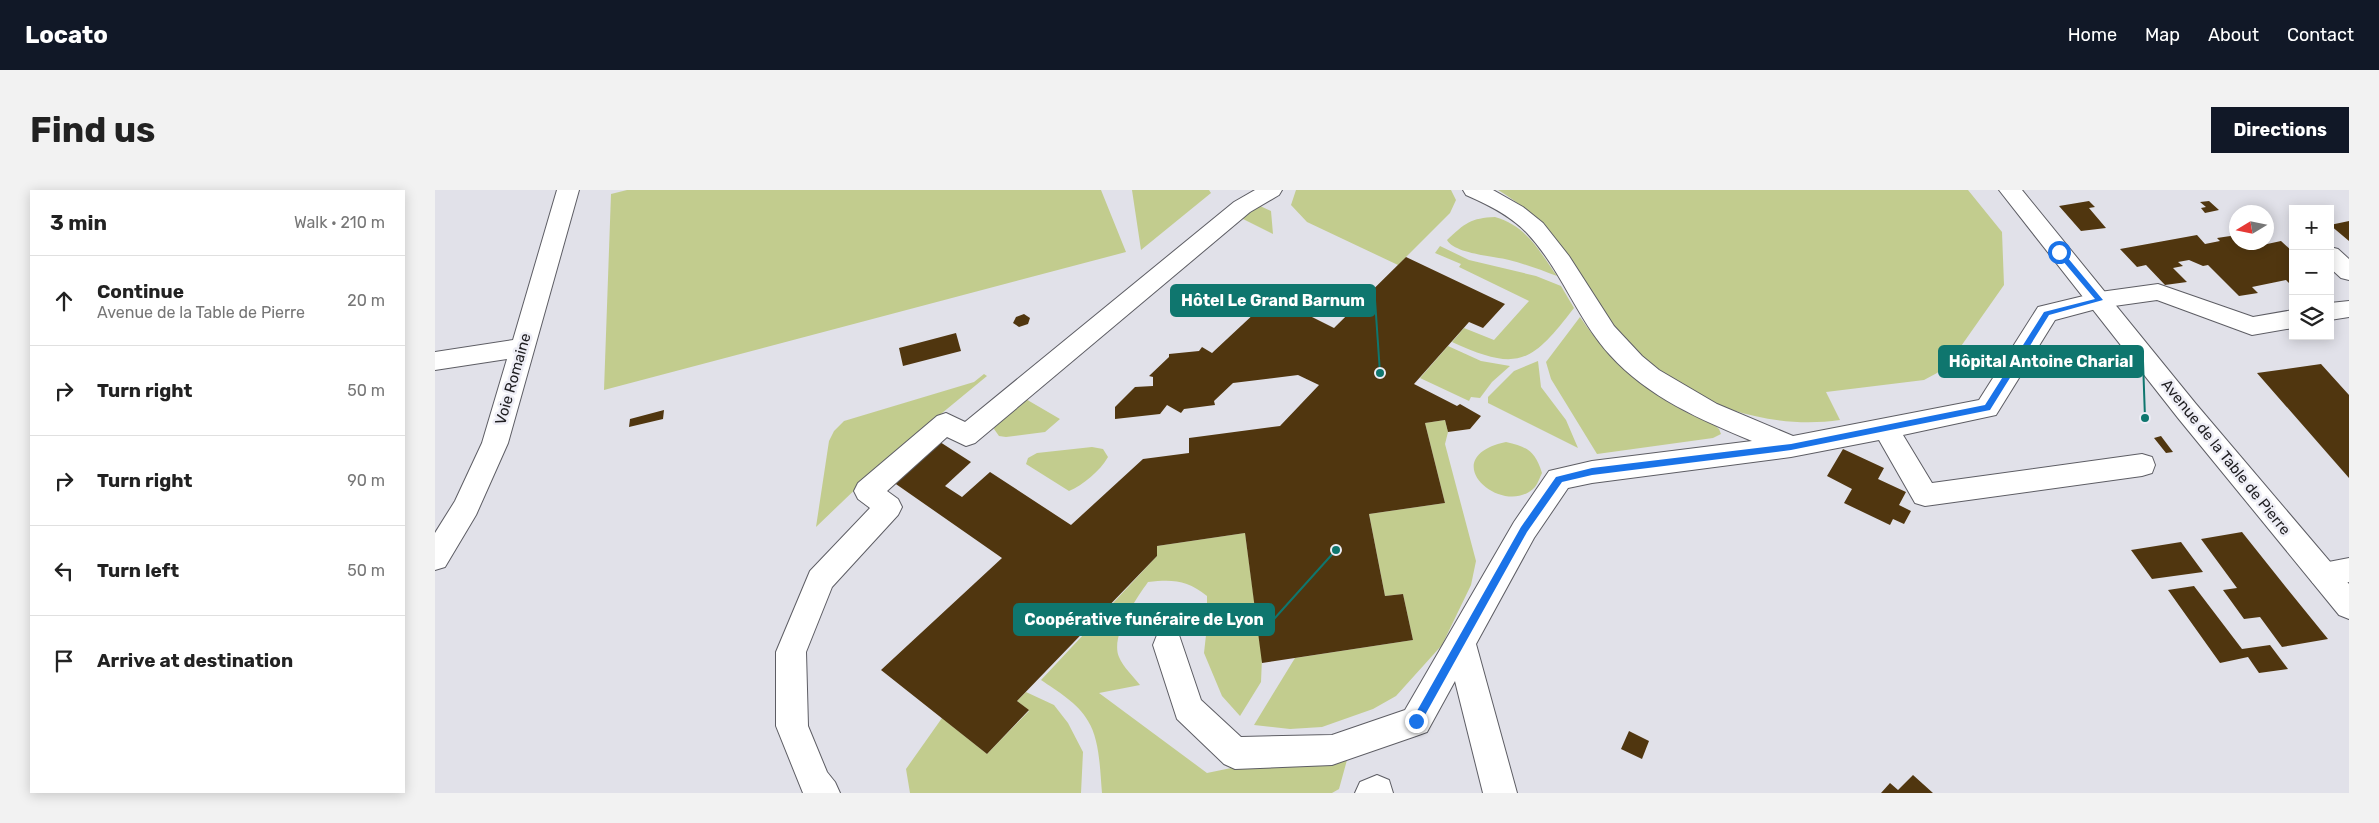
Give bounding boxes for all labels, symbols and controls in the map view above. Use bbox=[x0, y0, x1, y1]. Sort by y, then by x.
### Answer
text: Locato bbox=[25, 21, 108, 49]
text: Home bbox=[2068, 24, 2117, 46]
text: Map bbox=[2145, 24, 2180, 46]
text: About bbox=[2208, 24, 2259, 46]
text: Contact bbox=[2287, 24, 2354, 46]
button: Directions bbox=[2211, 107, 2349, 153]
text: Find us bbox=[30, 109, 155, 151]
north arrow bbox=[2229, 205, 2274, 250]
map controls bbox=[2289, 205, 2334, 340]
button: + bbox=[2289, 205, 2334, 250]
text: 3 min bbox=[50, 210, 107, 235]
text: Walk · 210 m bbox=[294, 213, 385, 232]
route start bbox=[2048, 241, 2071, 264]
button: − bbox=[2289, 250, 2334, 295]
text: Continue bbox=[97, 280, 184, 303]
callout: Hôtel Le Grand Barnum bbox=[1171, 285, 1375, 316]
icon: ahead bbox=[50, 287, 78, 315]
text: 20 m bbox=[347, 291, 385, 310]
text: Hôtel Le Grand Barnum bbox=[1181, 291, 1365, 310]
button: layers bbox=[2289, 295, 2334, 340]
text: Avenue de la Table de Pierre bbox=[97, 303, 305, 322]
street label: Voie Romaine bbox=[491, 331, 535, 427]
callout: Hôpital Antoine Charial bbox=[1939, 346, 2143, 377]
text: Hôpital Antoine Charial bbox=[1949, 352, 2133, 371]
street label: Avenue de la Table de Pierre bbox=[2158, 376, 2294, 538]
icon: right bbox=[50, 377, 78, 405]
text: Turn right bbox=[97, 379, 192, 402]
text: 50 m bbox=[347, 381, 385, 400]
icon: right bbox=[50, 467, 78, 495]
text: Turn right bbox=[97, 469, 192, 492]
text: 90 m bbox=[347, 471, 385, 490]
icon: left bbox=[50, 557, 78, 585]
text: Turn left bbox=[97, 559, 179, 582]
text: 50 m bbox=[347, 561, 385, 580]
callout: Coopérative funéraire de Lyon bbox=[1014, 604, 1274, 635]
text: Coopérative funéraire de Lyon bbox=[1024, 610, 1264, 629]
icon: arrive bbox=[50, 647, 78, 675]
text: Arrive at destination bbox=[97, 649, 293, 672]
route end bbox=[1405, 710, 1428, 733]

